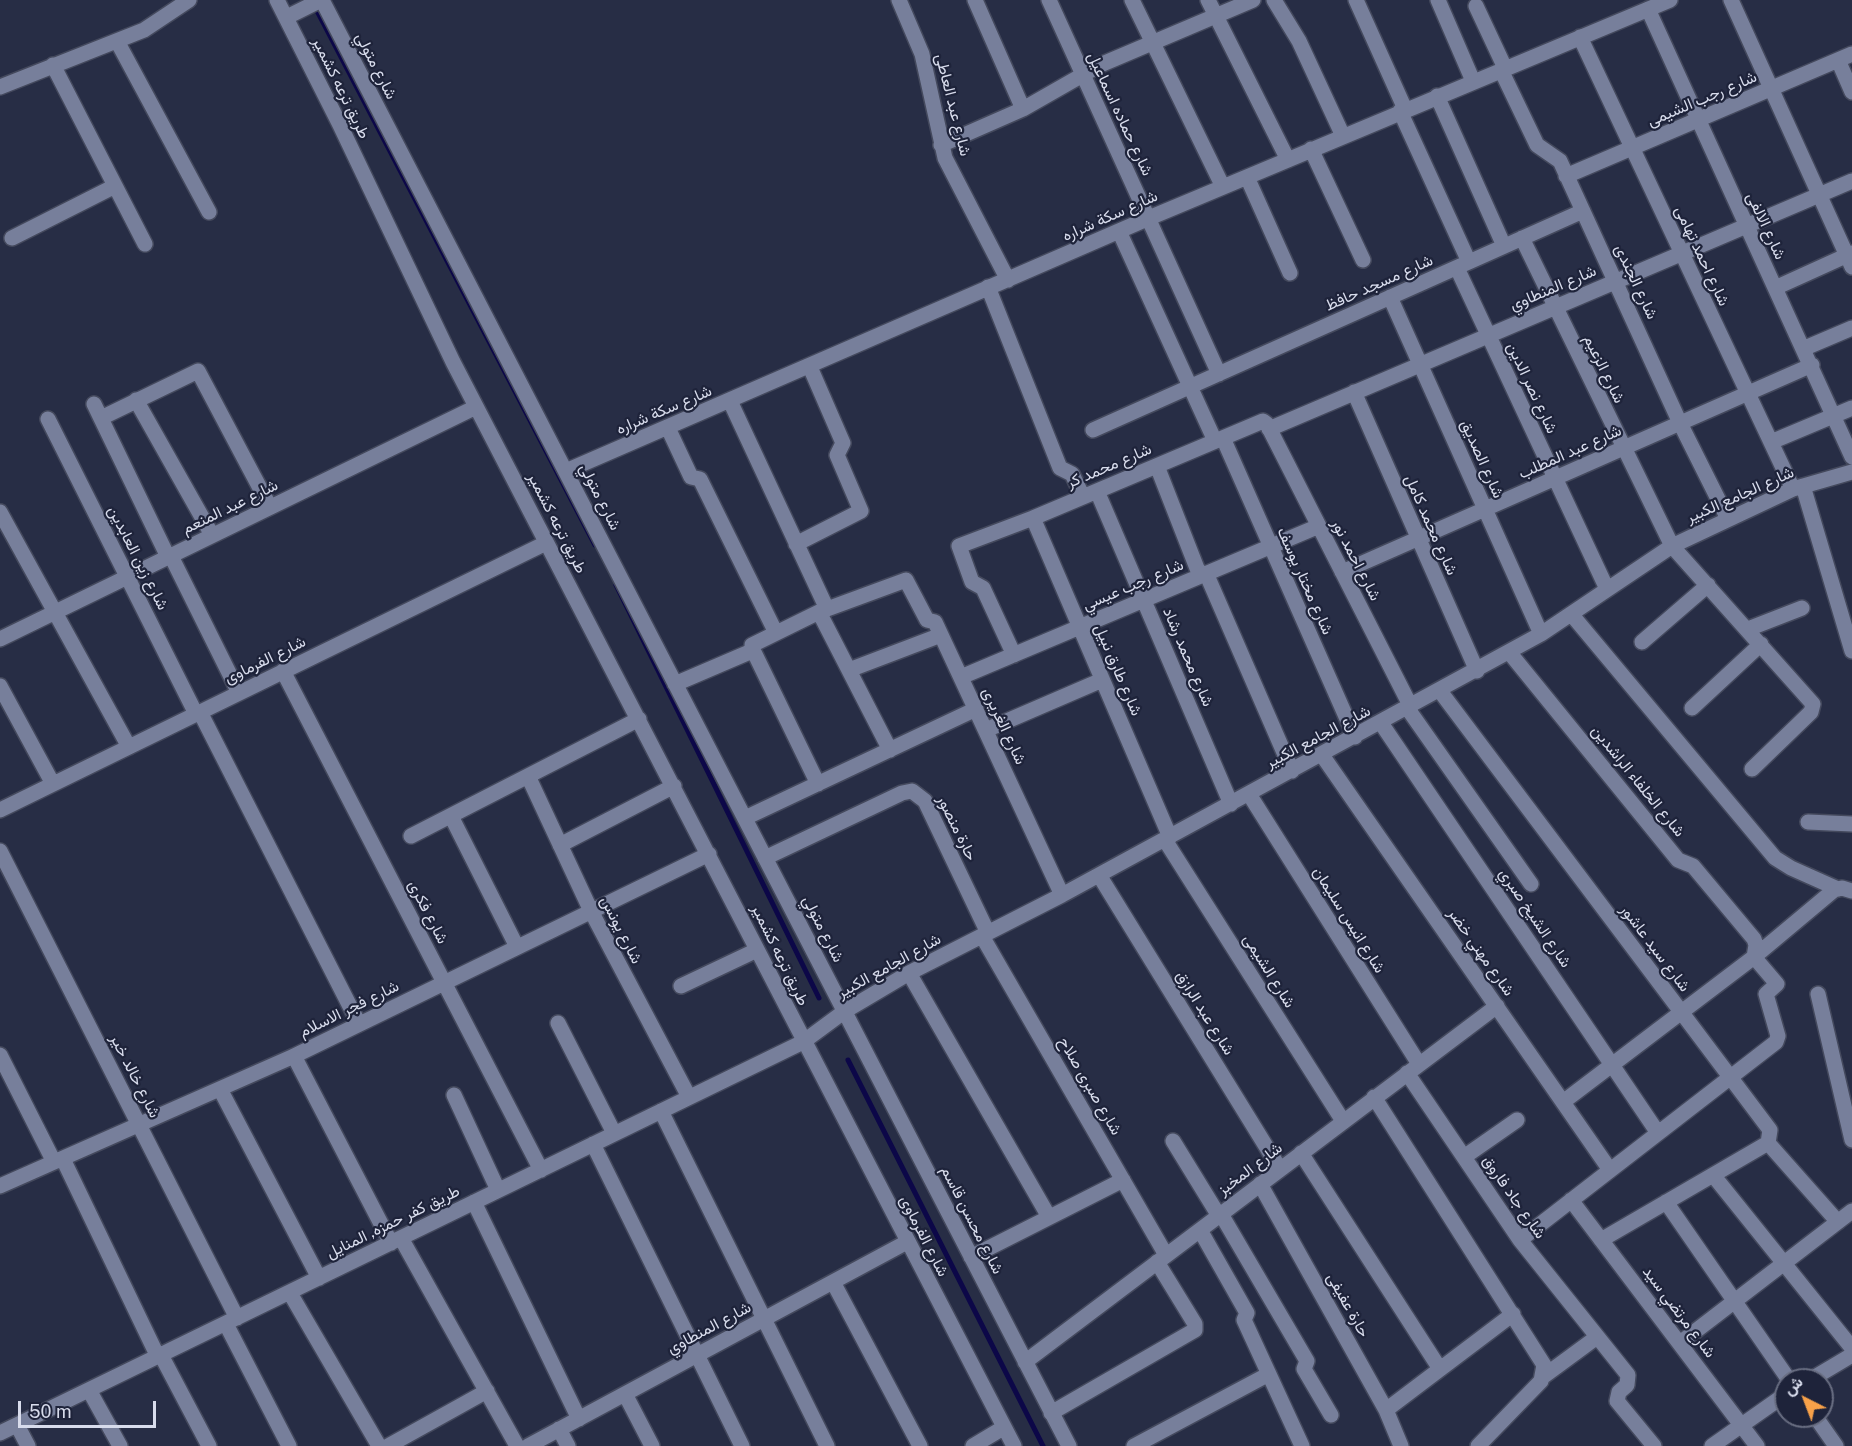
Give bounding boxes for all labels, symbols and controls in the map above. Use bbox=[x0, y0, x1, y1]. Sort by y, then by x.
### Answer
street label: شارع متولي bbox=[351, 29, 401, 103]
street label: طريق ترعه كشمير bbox=[308, 34, 374, 142]
street label: شارع حماده اسماعيل bbox=[1083, 49, 1157, 179]
street label: شارع عبد العاطى bbox=[931, 52, 975, 158]
street label: شارع رجب الشيمى bbox=[1644, 67, 1760, 131]
street label: شارع سكة شراره bbox=[1059, 186, 1161, 246]
street label: شارع الالفى bbox=[1742, 189, 1790, 263]
street label: شارع احمد تهامى bbox=[1670, 203, 1734, 309]
street label: شارع الجندى bbox=[1610, 241, 1662, 323]
street label: شارع مسجد حافظ bbox=[1322, 251, 1436, 315]
street label: شارع المنطاوي bbox=[1507, 261, 1599, 315]
street label: شارع الزعيم bbox=[1579, 332, 1629, 406]
street label: شارع نصر الدين bbox=[1503, 339, 1561, 437]
street label: شارع سكة شراره bbox=[613, 381, 715, 439]
street label: شارع الصديق bbox=[1456, 417, 1508, 501]
street label: شارع عبد المطلب bbox=[1516, 421, 1624, 483]
street label: شارع محمد كر bbox=[1064, 440, 1154, 492]
street label: شارع متولي bbox=[575, 460, 625, 534]
street label: شارع الجامع الكبير bbox=[1683, 463, 1797, 527]
street label: طريق ترعه كشمير bbox=[523, 469, 591, 577]
street label: شارع محمد كامل bbox=[1400, 472, 1462, 578]
street label: شارع عبد المنعم bbox=[179, 475, 281, 539]
street label: شارع زين العابدين bbox=[103, 503, 173, 613]
street label: شارع احمد نور bbox=[1327, 516, 1385, 604]
street label: شارع مختار يوسف bbox=[1273, 524, 1337, 638]
street label: شارع رجب عيسي bbox=[1080, 555, 1186, 615]
street label: شارع محمد رشاد bbox=[1159, 605, 1217, 709]
street label: شارع طارق نبيل bbox=[1090, 621, 1146, 719]
street label: شارع الفرماوى bbox=[221, 632, 309, 688]
street label: شارع الغريرى bbox=[978, 684, 1030, 768]
street label: شارع الجامع الكبير bbox=[1262, 701, 1374, 773]
street label: شارع الخلفاء الراشدين bbox=[1587, 721, 1689, 841]
street label: حارة منصور bbox=[933, 792, 981, 864]
street label: شارع انيس سليمان bbox=[1309, 863, 1389, 977]
street label: شارع الشيخ صبري bbox=[1495, 865, 1575, 971]
street label: شارع فكرى bbox=[404, 877, 452, 947]
street label: شارع متولي bbox=[798, 892, 848, 966]
street label: شارع يونس bbox=[596, 893, 646, 967]
street label: شارع سيد عاشور bbox=[1616, 900, 1694, 996]
street label: طريق ترعه كشمير bbox=[747, 901, 813, 1009]
street label: شارع مهني خضر bbox=[1444, 904, 1518, 1000]
street label: شارع الجامع الكبير bbox=[834, 929, 944, 1003]
street label: شارع الشيمى bbox=[1239, 931, 1299, 1011]
street label: شارع عبد الرازق bbox=[1172, 967, 1238, 1059]
street label: شارع فجر الاسلام bbox=[296, 976, 402, 1042]
street label: شارع خالد خير bbox=[106, 1031, 164, 1121]
street label: شارع صبرى صلاح bbox=[1054, 1034, 1126, 1138]
street label: شارع المخبز bbox=[1214, 1138, 1286, 1200]
street label: شارع جاد فاروق bbox=[1478, 1152, 1550, 1242]
street label: شارع محسن قاسم bbox=[937, 1163, 1007, 1277]
street label: طريق كفر حمزه, المنايل bbox=[323, 1181, 463, 1263]
street label: شارع الفرماوى bbox=[895, 1192, 953, 1280]
street label: شارع مرتضي سيد bbox=[1638, 1262, 1720, 1362]
street label: حارة عفيفى bbox=[1322, 1269, 1374, 1341]
street label: شارع المنطاوي bbox=[664, 1298, 754, 1358]
north arrow bbox=[1774, 1368, 1834, 1428]
text: ش bbox=[1779, 1372, 1806, 1399]
scale bar bbox=[21, 1389, 159, 1427]
text: 50 m bbox=[29, 1401, 72, 1422]

